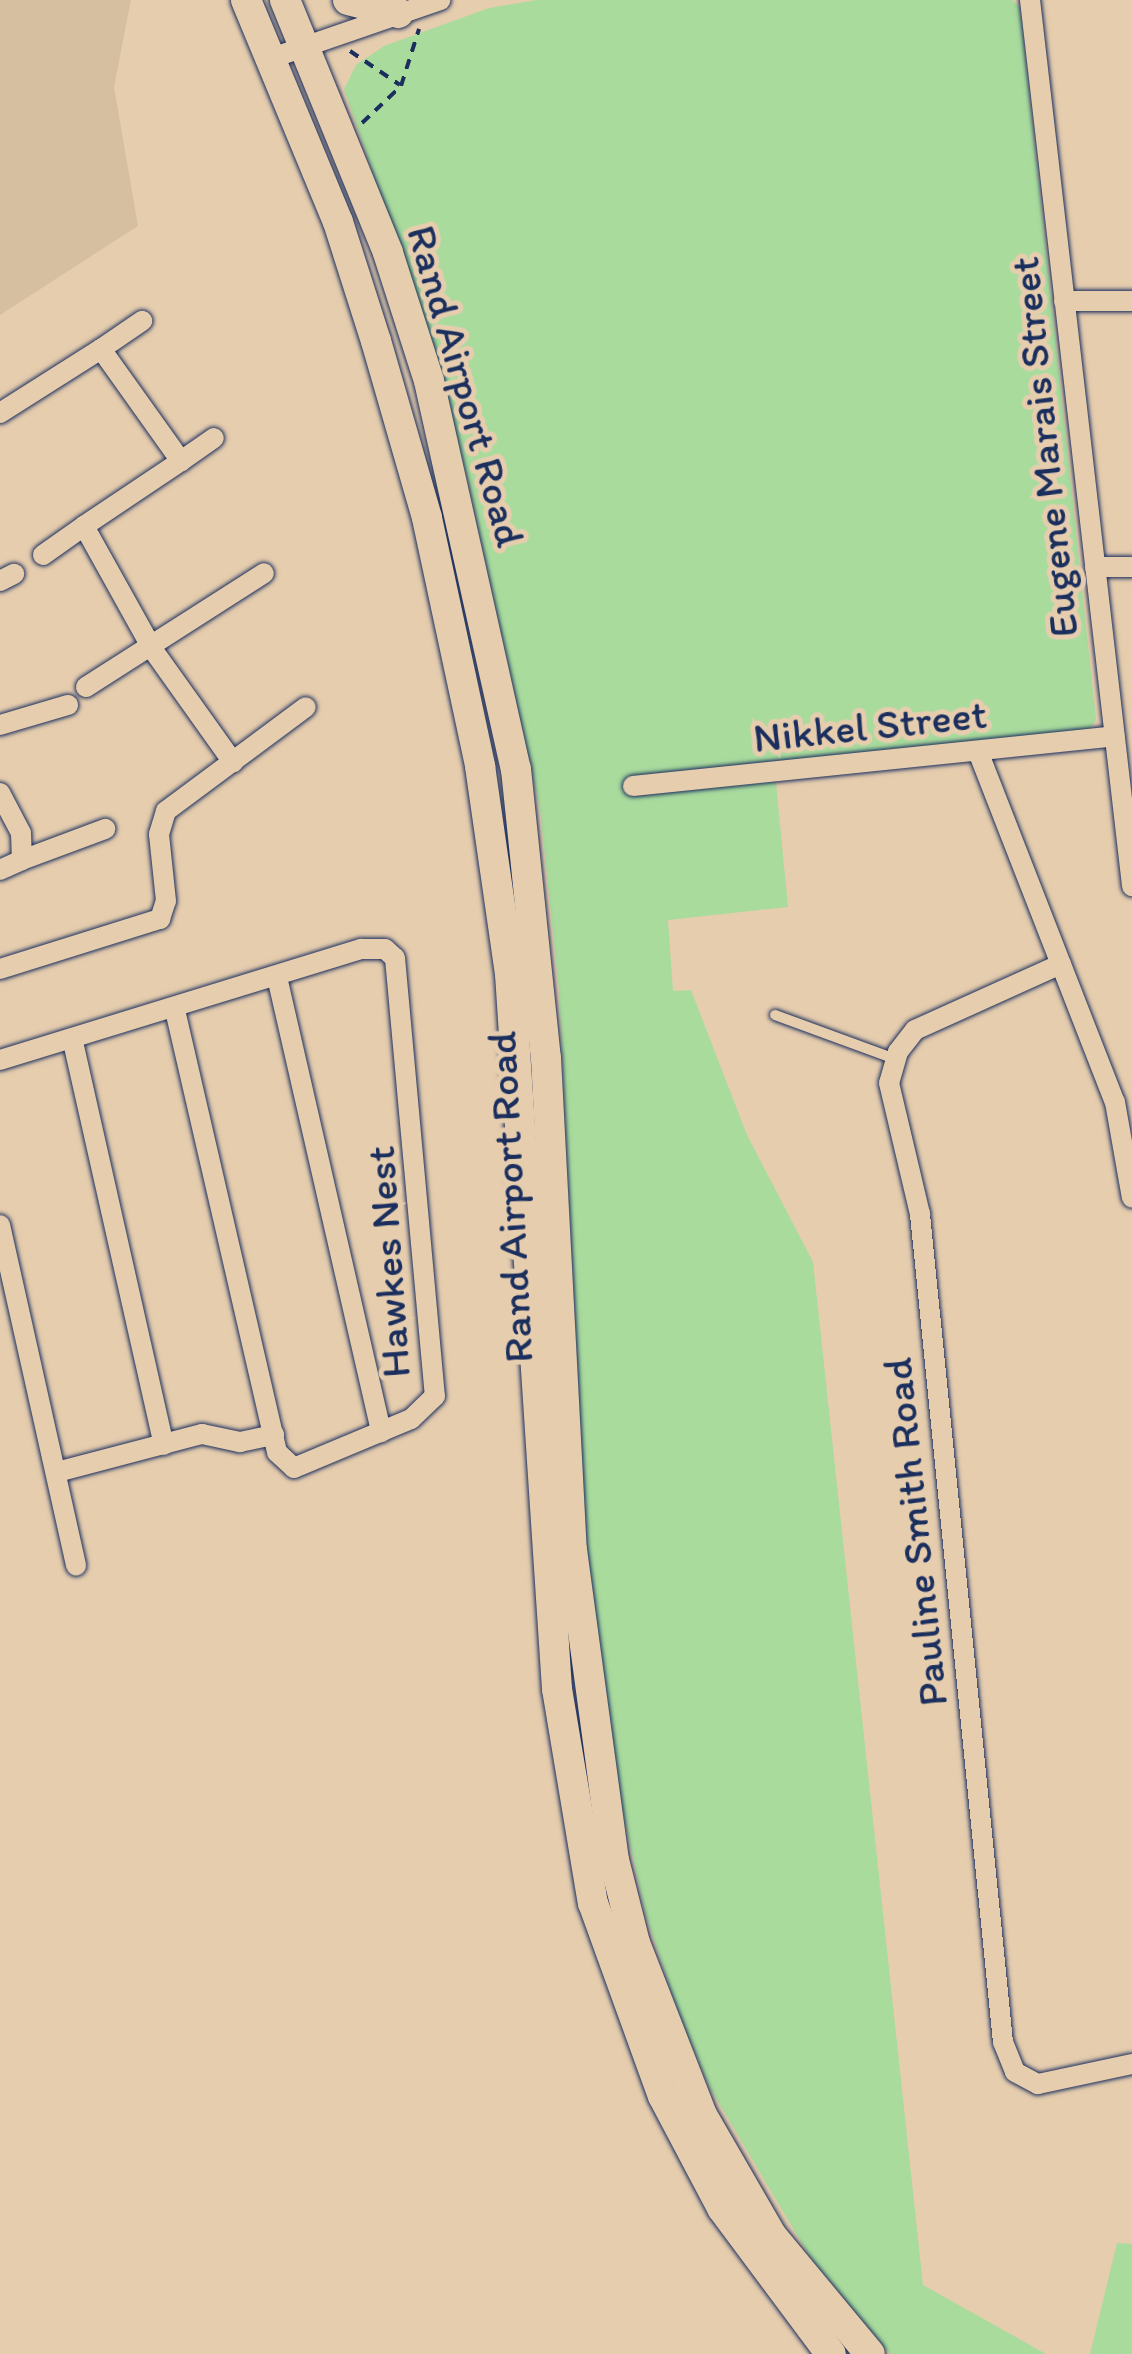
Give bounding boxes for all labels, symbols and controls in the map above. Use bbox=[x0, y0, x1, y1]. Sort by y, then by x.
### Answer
street label: Rand Airport Road bbox=[396, 220, 536, 552]
street label: Eugene Marais Street bbox=[999, 255, 1089, 639]
street label: Nikkel Street bbox=[751, 689, 989, 763]
street label: Rand Airport Road bbox=[476, 1030, 544, 1364]
street label: Hawkes Nest bbox=[355, 1144, 421, 1380]
street label: Pauline Smith Road bbox=[872, 1356, 958, 1708]

